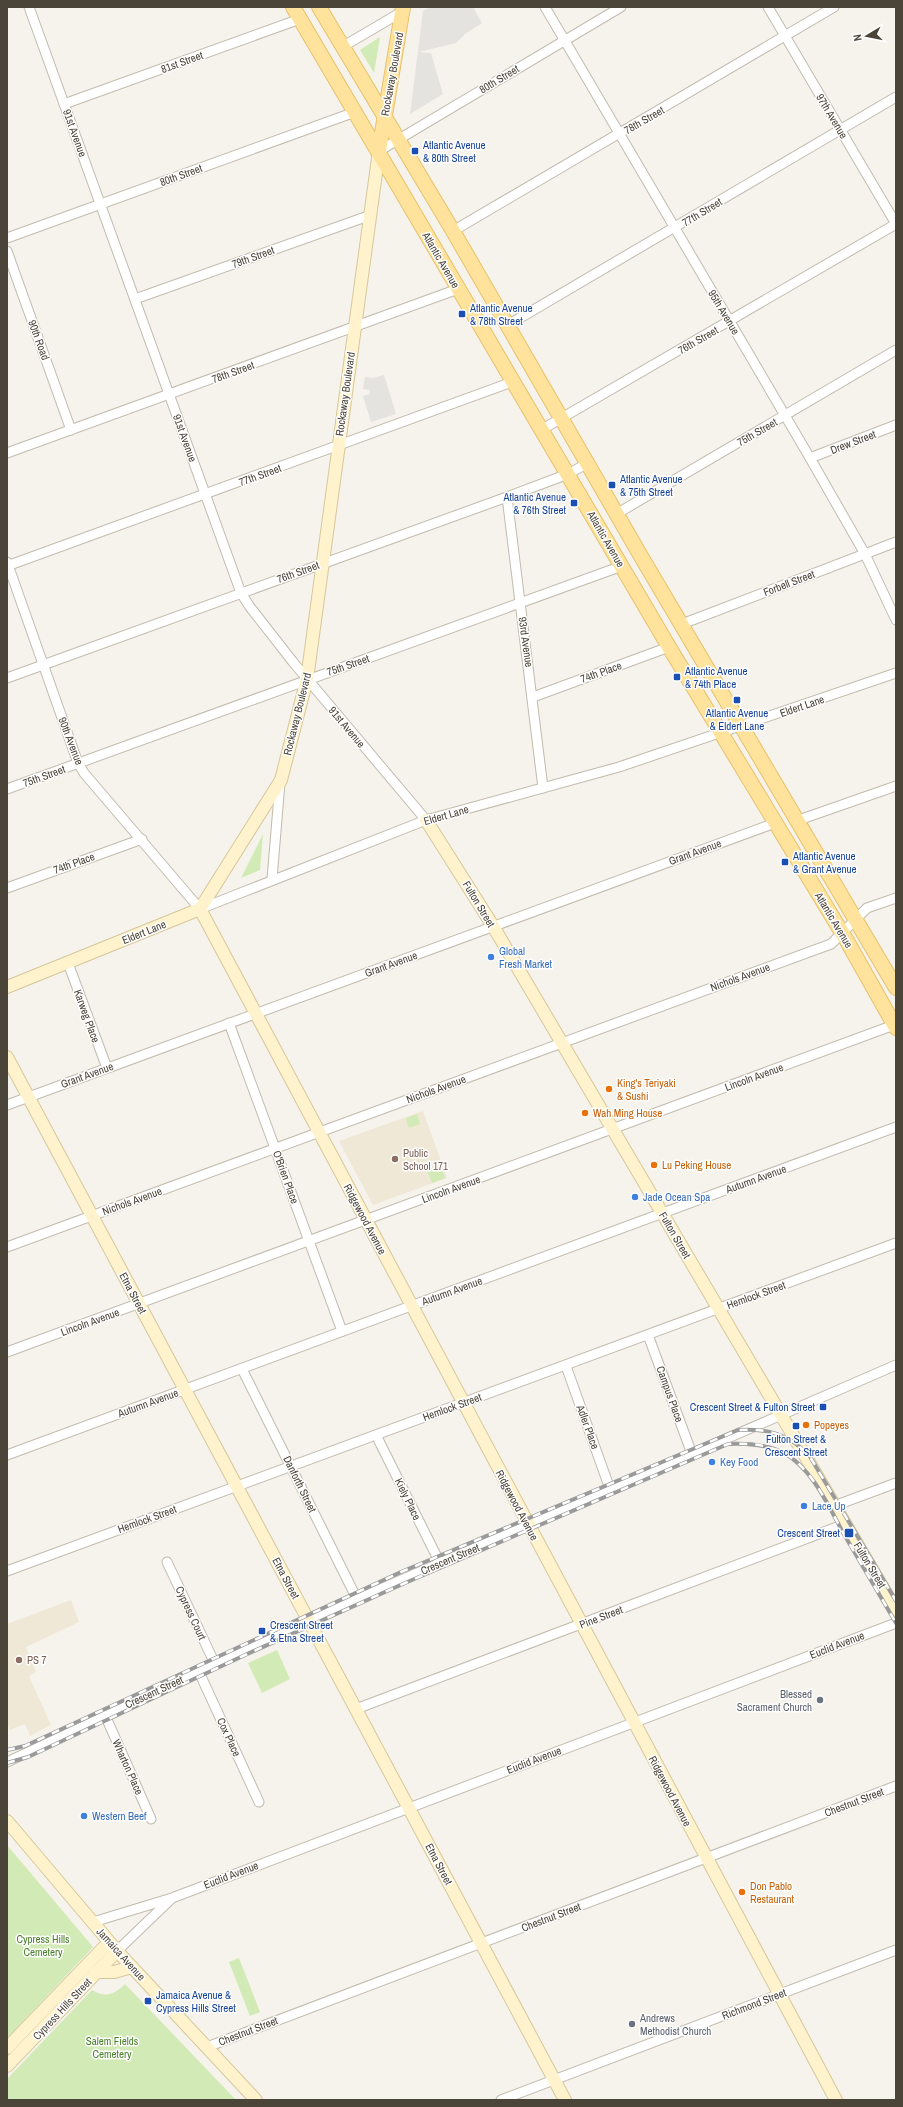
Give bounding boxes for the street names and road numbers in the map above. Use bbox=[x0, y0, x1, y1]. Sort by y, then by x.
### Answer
street label: Rockaway Boulevard bbox=[378, 31, 406, 117]
street label: 81st Street bbox=[159, 48, 205, 76]
street label: 80th Street bbox=[476, 61, 522, 96]
street label: 97th Avenue bbox=[813, 91, 851, 141]
street label: 78th Street bbox=[621, 103, 667, 137]
street label: 91st Avenue bbox=[60, 107, 90, 159]
street label: 80th Street bbox=[158, 161, 205, 189]
street label: 77th Street bbox=[679, 194, 725, 229]
street label: Atlantic Avenue bbox=[419, 229, 463, 291]
street label: 79th Street bbox=[230, 243, 277, 271]
street label: 95th Avenue bbox=[705, 287, 743, 337]
street label: 90th Road bbox=[25, 318, 53, 362]
street label: 76th Street bbox=[675, 323, 721, 357]
street label: Rockaway Boulevard bbox=[332, 351, 358, 437]
street label: 78th Street bbox=[210, 358, 257, 386]
street label: 91st Avenue bbox=[170, 412, 200, 464]
street label: 75th Street bbox=[734, 415, 780, 449]
street label: Drew Street bbox=[828, 427, 878, 457]
street label: 77th Street bbox=[237, 461, 284, 489]
street label: Atlantic Avenue bbox=[584, 508, 628, 570]
street label: 76th Street bbox=[275, 558, 322, 586]
street label: Forbell Street bbox=[761, 567, 817, 599]
street label: 93rd Avenue bbox=[516, 616, 536, 668]
street label: 75th Street bbox=[325, 651, 372, 679]
street label: 74th Place bbox=[579, 658, 623, 686]
street label: Rockaway Boulevard bbox=[280, 671, 314, 757]
street label: Eldert Lane bbox=[778, 692, 826, 720]
street label: 91st Avenue bbox=[326, 704, 368, 750]
street label: 90th Avenue bbox=[56, 715, 86, 767]
street label: 75th Street bbox=[21, 762, 68, 790]
street label: Eldert Lane bbox=[422, 802, 470, 828]
street label: Grant Avenue bbox=[667, 836, 723, 868]
street label: 74th Place bbox=[52, 849, 96, 877]
street label: Fulton Street bbox=[460, 878, 499, 930]
street label: Atlantic Avenue bbox=[811, 889, 856, 950]
street label: Eldert Lane bbox=[120, 917, 168, 947]
street label: Grant Avenue bbox=[363, 948, 419, 980]
street label: Nichols Avenue bbox=[708, 960, 772, 994]
street label: Karweg Place bbox=[71, 987, 103, 1045]
street label: Grant Avenue bbox=[59, 1059, 115, 1091]
street label: Lincoln Avenue bbox=[723, 1060, 785, 1094]
street label: Nichols Avenue bbox=[404, 1072, 468, 1106]
street label: O'Brien Place bbox=[270, 1149, 302, 1205]
street label: Autumn Avenue bbox=[723, 1162, 788, 1197]
street label: Lincoln Avenue bbox=[420, 1172, 482, 1206]
street label: Ridgewood Avenue bbox=[340, 1181, 390, 1257]
street label: Nichols Avenue bbox=[100, 1184, 164, 1218]
street label: Fulton Street bbox=[656, 1209, 694, 1261]
street label: Etna Street bbox=[116, 1270, 150, 1317]
street label: Autumn Avenue bbox=[419, 1274, 484, 1309]
street label: Hemlock Street bbox=[725, 1278, 788, 1312]
street label: Lincoln Avenue bbox=[59, 1305, 121, 1339]
street label: Campus Place bbox=[653, 1364, 687, 1424]
street label: Autumn Avenue bbox=[115, 1386, 180, 1421]
street label: Hemlock Street bbox=[421, 1390, 484, 1424]
street label: Adler Place bbox=[573, 1402, 602, 1451]
street label: Danforth Street bbox=[280, 1453, 320, 1515]
street label: Ridgewood Avenue bbox=[492, 1467, 542, 1543]
street label: Kiely Place bbox=[392, 1476, 424, 1522]
street label: Hemlock Street bbox=[116, 1502, 179, 1536]
street label: Fulton Street bbox=[851, 1539, 890, 1591]
street label: Crescent Street bbox=[418, 1540, 482, 1578]
street label: Etna Street bbox=[269, 1555, 303, 1602]
street label: Cypress Court bbox=[172, 1584, 210, 1643]
street label: Pine Street bbox=[577, 1602, 625, 1632]
street label: Euclid Avenue bbox=[808, 1628, 866, 1662]
street label: Crescent Street bbox=[123, 1672, 186, 1712]
street label: Cox Place bbox=[214, 1715, 244, 1759]
street label: Wharton Place bbox=[110, 1737, 146, 1797]
street label: Euclid Avenue bbox=[505, 1743, 563, 1777]
street label: Ridgewood Avenue bbox=[645, 1753, 695, 1829]
street label: Chestnut Street bbox=[822, 1784, 886, 1820]
street label: Etna Street bbox=[422, 1841, 456, 1888]
street label: Euclid Avenue bbox=[202, 1858, 260, 1892]
street label: Chestnut Street bbox=[519, 1899, 583, 1935]
street label: Jamaica Avenue bbox=[94, 1925, 148, 1983]
street label: Cypress Hills Street bbox=[30, 1975, 95, 2043]
street label: Richmond Street bbox=[720, 1985, 789, 2023]
street label: Chestnut Street bbox=[216, 2013, 280, 2049]

